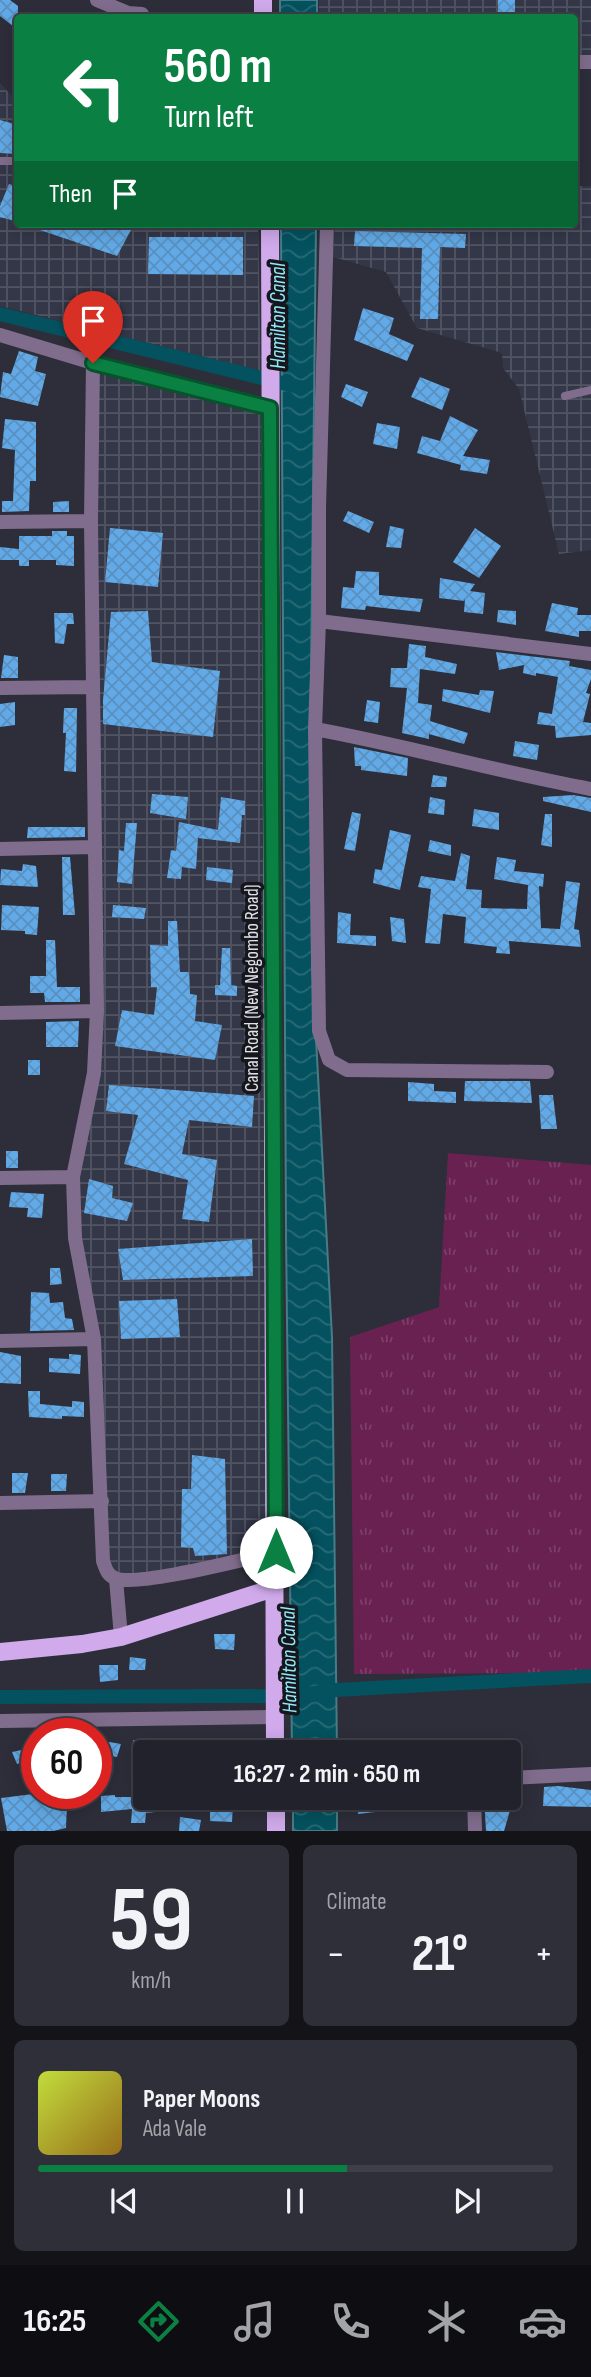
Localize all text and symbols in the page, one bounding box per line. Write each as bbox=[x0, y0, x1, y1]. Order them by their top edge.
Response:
text: 560 m bbox=[164, 38, 272, 97]
icon: left bbox=[49, 42, 140, 133]
text: Turn left bbox=[164, 98, 254, 137]
icon: arrive bbox=[106, 175, 144, 213]
text: Then bbox=[49, 179, 92, 210]
water label: Hamilton Canal bbox=[266, 262, 291, 369]
pin bbox=[63, 291, 123, 363]
icon: arrive bbox=[74, 302, 112, 340]
street label: Canal Road (New Negombo Road) bbox=[241, 884, 264, 1092]
position arrow bbox=[239, 1515, 313, 1589]
water label: Hamilton Canal bbox=[276, 1606, 302, 1713]
speed limit sign: 60 bbox=[21, 1718, 112, 1809]
text: 16:27 · 2 min · 650 m bbox=[234, 1759, 420, 1790]
text: 59 bbox=[110, 1867, 193, 1976]
text: Climate bbox=[327, 1888, 386, 1916]
text: 21° bbox=[412, 1923, 468, 1986]
text: − bbox=[327, 1932, 345, 1977]
text: + bbox=[534, 1932, 553, 1977]
text: km/h bbox=[131, 1967, 171, 1995]
text: Paper Moons bbox=[143, 2084, 260, 2115]
text: Ada Vale bbox=[143, 2115, 207, 2143]
icon: previous bbox=[105, 2182, 143, 2220]
icon: pause bbox=[276, 2182, 314, 2220]
icon: next bbox=[448, 2182, 486, 2220]
icon: directions bbox=[134, 2297, 183, 2346]
icon: music bbox=[230, 2297, 279, 2346]
icon: phone bbox=[326, 2297, 375, 2346]
icon: climate bbox=[422, 2297, 471, 2346]
icon: car bbox=[518, 2297, 567, 2346]
text: 16:25 bbox=[24, 2302, 86, 2341]

